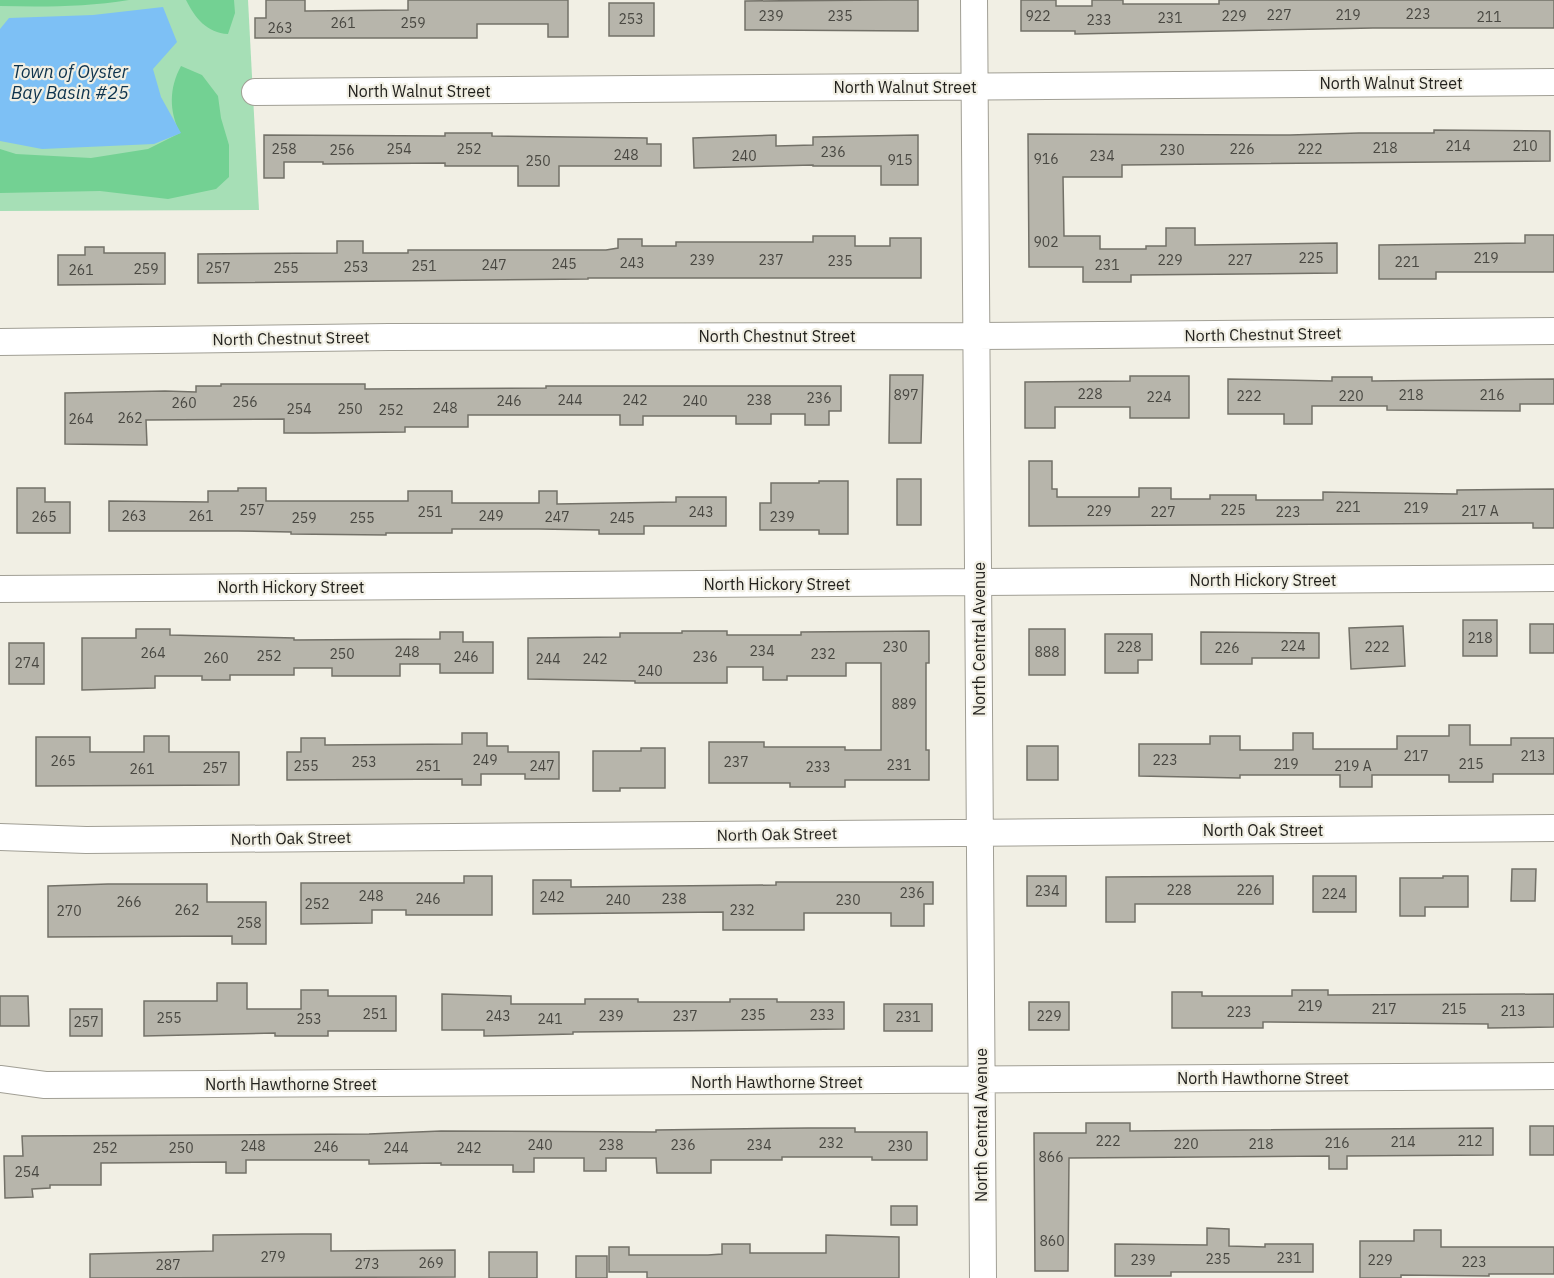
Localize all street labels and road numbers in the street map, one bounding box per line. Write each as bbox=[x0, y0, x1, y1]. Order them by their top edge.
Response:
street label: North Walnut Street bbox=[1319, 73, 1463, 93]
street label: North Walnut Street bbox=[833, 77, 977, 97]
street label: North Walnut Street bbox=[347, 81, 491, 101]
street label: North Chestnut Street bbox=[1184, 323, 1342, 345]
street label: North Chestnut Street bbox=[698, 326, 856, 346]
street label: North Chestnut Street bbox=[212, 327, 370, 349]
street label: North Central Avenue bbox=[969, 562, 989, 716]
street label: North Hickory Street bbox=[1190, 570, 1336, 590]
street label: North Hickory Street bbox=[704, 574, 850, 594]
street label: North Hickory Street bbox=[218, 577, 364, 597]
street label: North Oak Street bbox=[1203, 820, 1323, 840]
street label: North Oak Street bbox=[717, 823, 837, 845]
street label: North Oak Street bbox=[231, 827, 351, 849]
street label: North Central Avenue bbox=[971, 1048, 991, 1202]
street label: North Hawthorne Street bbox=[1177, 1068, 1349, 1088]
street label: North Hawthorne Street bbox=[691, 1072, 863, 1092]
street label: North Hawthorne Street bbox=[205, 1074, 377, 1094]

